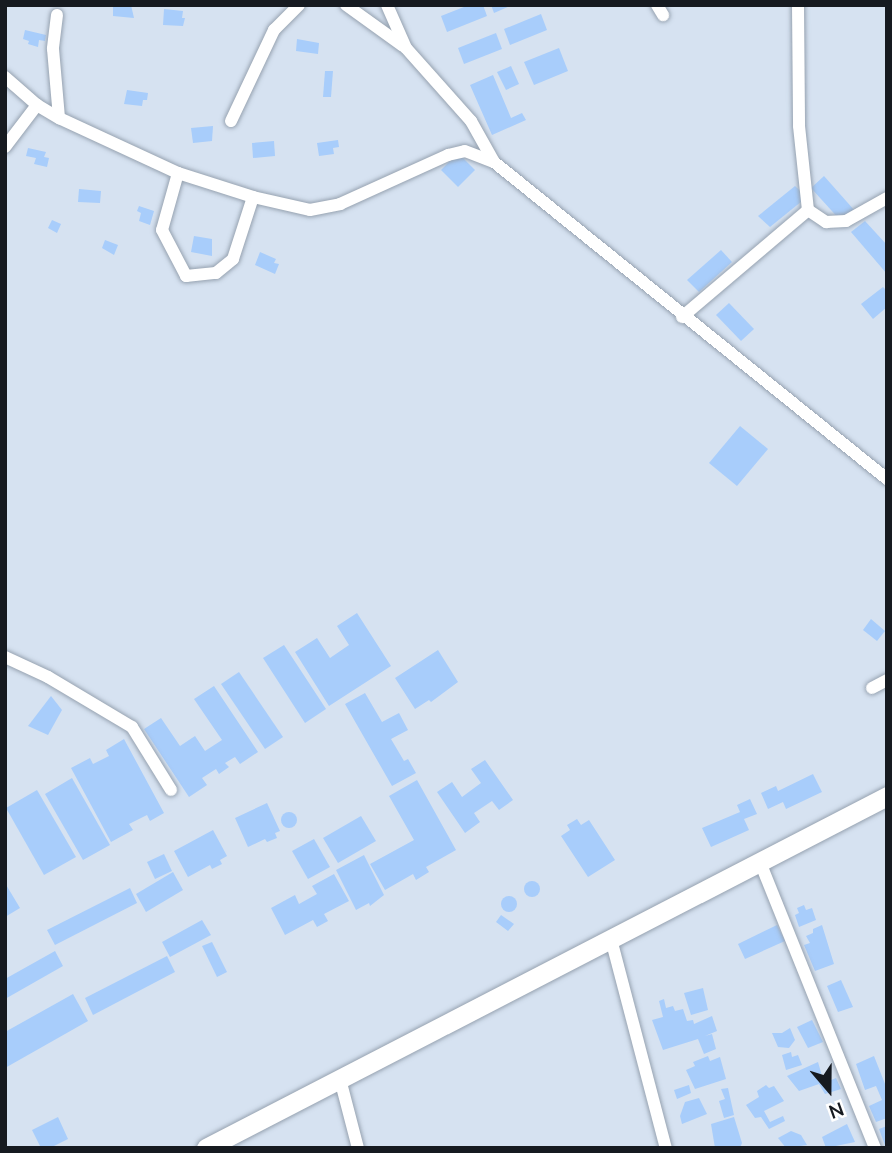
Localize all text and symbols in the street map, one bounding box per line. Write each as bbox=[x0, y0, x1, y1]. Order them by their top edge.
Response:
north arrow bbox=[794, 1055, 864, 1125]
text: N bbox=[825, 1095, 847, 1124]

